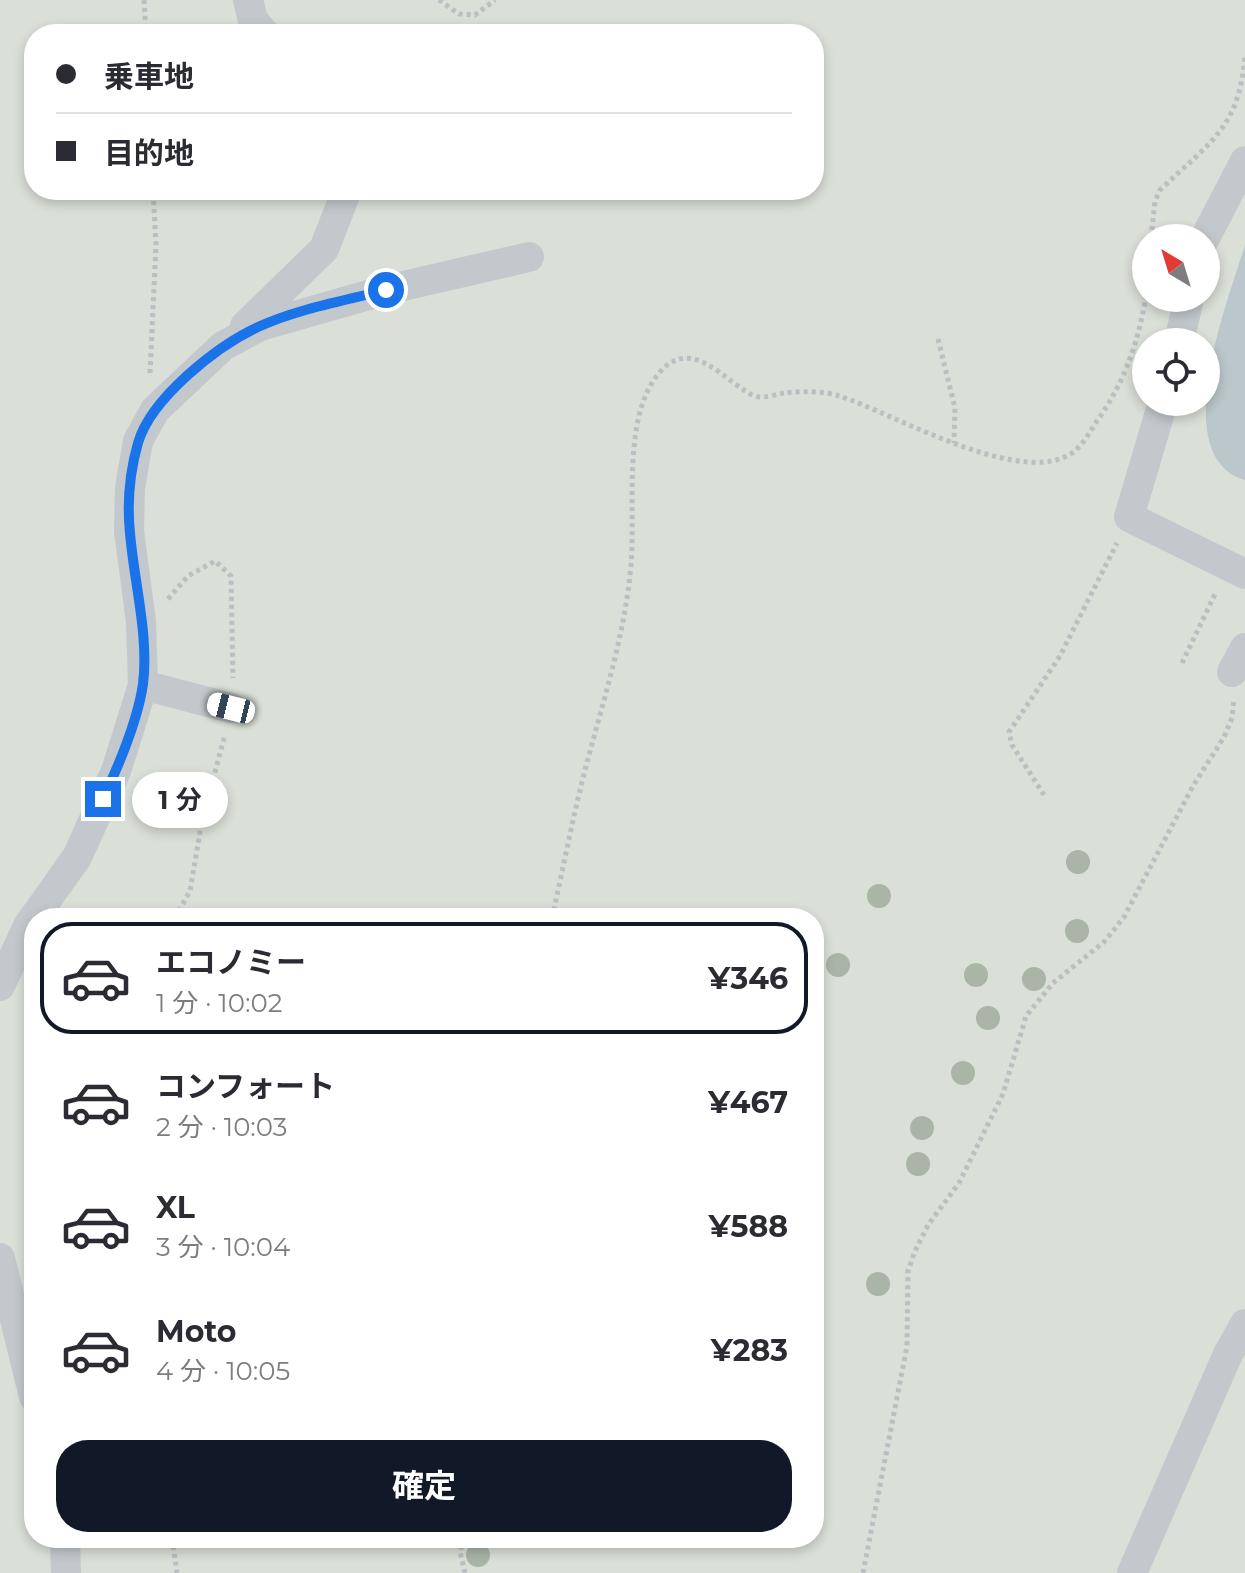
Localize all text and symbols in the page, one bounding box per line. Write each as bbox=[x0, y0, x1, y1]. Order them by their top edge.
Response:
text: 乗車地 bbox=[104, 58, 194, 95]
text: 目的地 bbox=[104, 135, 194, 172]
north arrow bbox=[1132, 224, 1220, 312]
map controls bbox=[1132, 224, 1220, 416]
route start bbox=[368, 272, 404, 308]
button: locate bbox=[1132, 328, 1220, 416]
car bbox=[205, 691, 257, 725]
callout: 1 分 bbox=[131, 771, 227, 827]
route end bbox=[85, 781, 121, 817]
text: 1 分 bbox=[158, 784, 202, 816]
icon: car bbox=[60, 942, 132, 1014]
text: エコノミー bbox=[156, 944, 306, 981]
text: ¥346 bbox=[708, 960, 788, 997]
text: 1 分 · 10:02 bbox=[156, 987, 282, 1019]
icon: car bbox=[60, 1066, 132, 1138]
text: コンフォート bbox=[156, 1068, 335, 1105]
text: ¥467 bbox=[708, 1084, 788, 1121]
text: 2 分 · 10:03 bbox=[156, 1111, 287, 1143]
text: XL bbox=[156, 1189, 195, 1226]
icon: car bbox=[60, 1190, 132, 1262]
text: ¥588 bbox=[708, 1208, 788, 1245]
text: 3 分 · 10:04 bbox=[156, 1231, 290, 1263]
text: Moto bbox=[156, 1313, 237, 1350]
icon: car bbox=[60, 1314, 132, 1386]
text: ¥283 bbox=[711, 1332, 788, 1369]
text: 4 分 · 10:05 bbox=[156, 1355, 290, 1387]
button: 確定 bbox=[56, 1440, 792, 1532]

